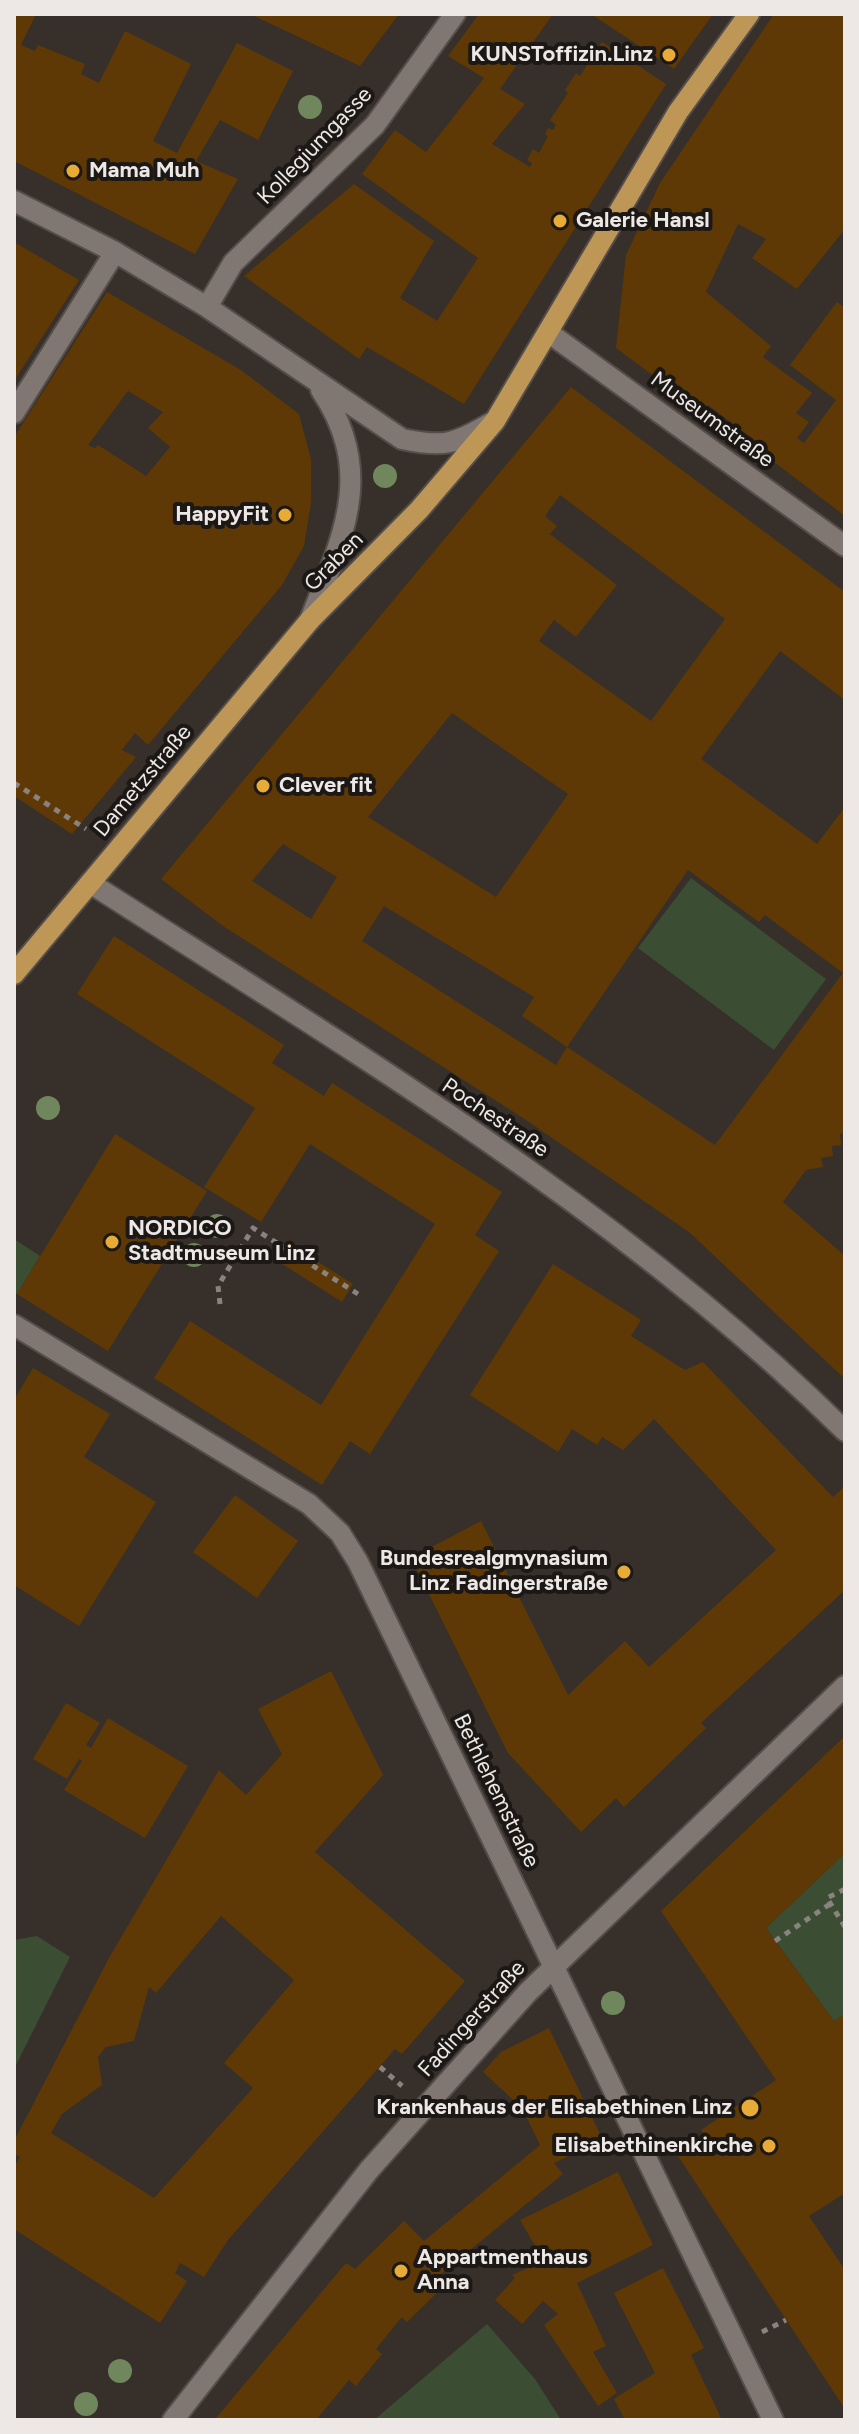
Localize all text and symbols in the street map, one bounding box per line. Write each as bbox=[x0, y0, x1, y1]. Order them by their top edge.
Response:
place label: KUNSToffizin.Linz bbox=[470, 42, 653, 68]
marker: KUNSToffizin.Linz bbox=[660, 46, 678, 64]
street label: Kollegiumgasse bbox=[252, 82, 378, 210]
place label: Mama Muh bbox=[89, 158, 200, 184]
marker: Mama Muh bbox=[64, 162, 82, 180]
place label: Galerie Hansl bbox=[576, 208, 710, 234]
marker: Galerie Hansl bbox=[551, 212, 569, 230]
street label: Museumstraße bbox=[645, 366, 779, 474]
place label: HappyFit bbox=[175, 502, 269, 528]
marker: HappyFit bbox=[276, 506, 294, 524]
street label: Graben bbox=[299, 527, 369, 597]
street label: Dametzstraße bbox=[89, 720, 197, 842]
place label: Clever fit bbox=[279, 773, 373, 799]
marker: Clever fit bbox=[254, 777, 272, 795]
street label: Pochestraße bbox=[437, 1073, 553, 1163]
place label: NORDICO Stadtmuseum Linz bbox=[128, 1216, 315, 1268]
marker: NORDICO Stadtmuseum Linz bbox=[103, 1233, 121, 1251]
place label: Bundesrealgmynasium Linz Fadingerstraße bbox=[380, 1546, 608, 1598]
marker: Bundesrealgmynasium Linz Fadingerstraße bbox=[615, 1563, 633, 1581]
street label: Bethlehemstraße bbox=[447, 1710, 545, 1872]
street label: Fadingerstraße bbox=[413, 1955, 531, 2083]
place label: Krankenhaus der Elisabethinen Linz bbox=[376, 2095, 732, 2121]
marker: Krankenhaus der Elisabethinen Linz bbox=[739, 2097, 761, 2119]
place label: Elisabethinenkirche bbox=[555, 2133, 753, 2159]
marker: Elisabethinenkirche bbox=[760, 2137, 778, 2155]
place label: Appartmenthaus Anna bbox=[417, 2245, 588, 2296]
marker: Appartmenthaus Anna bbox=[392, 2262, 410, 2280]

